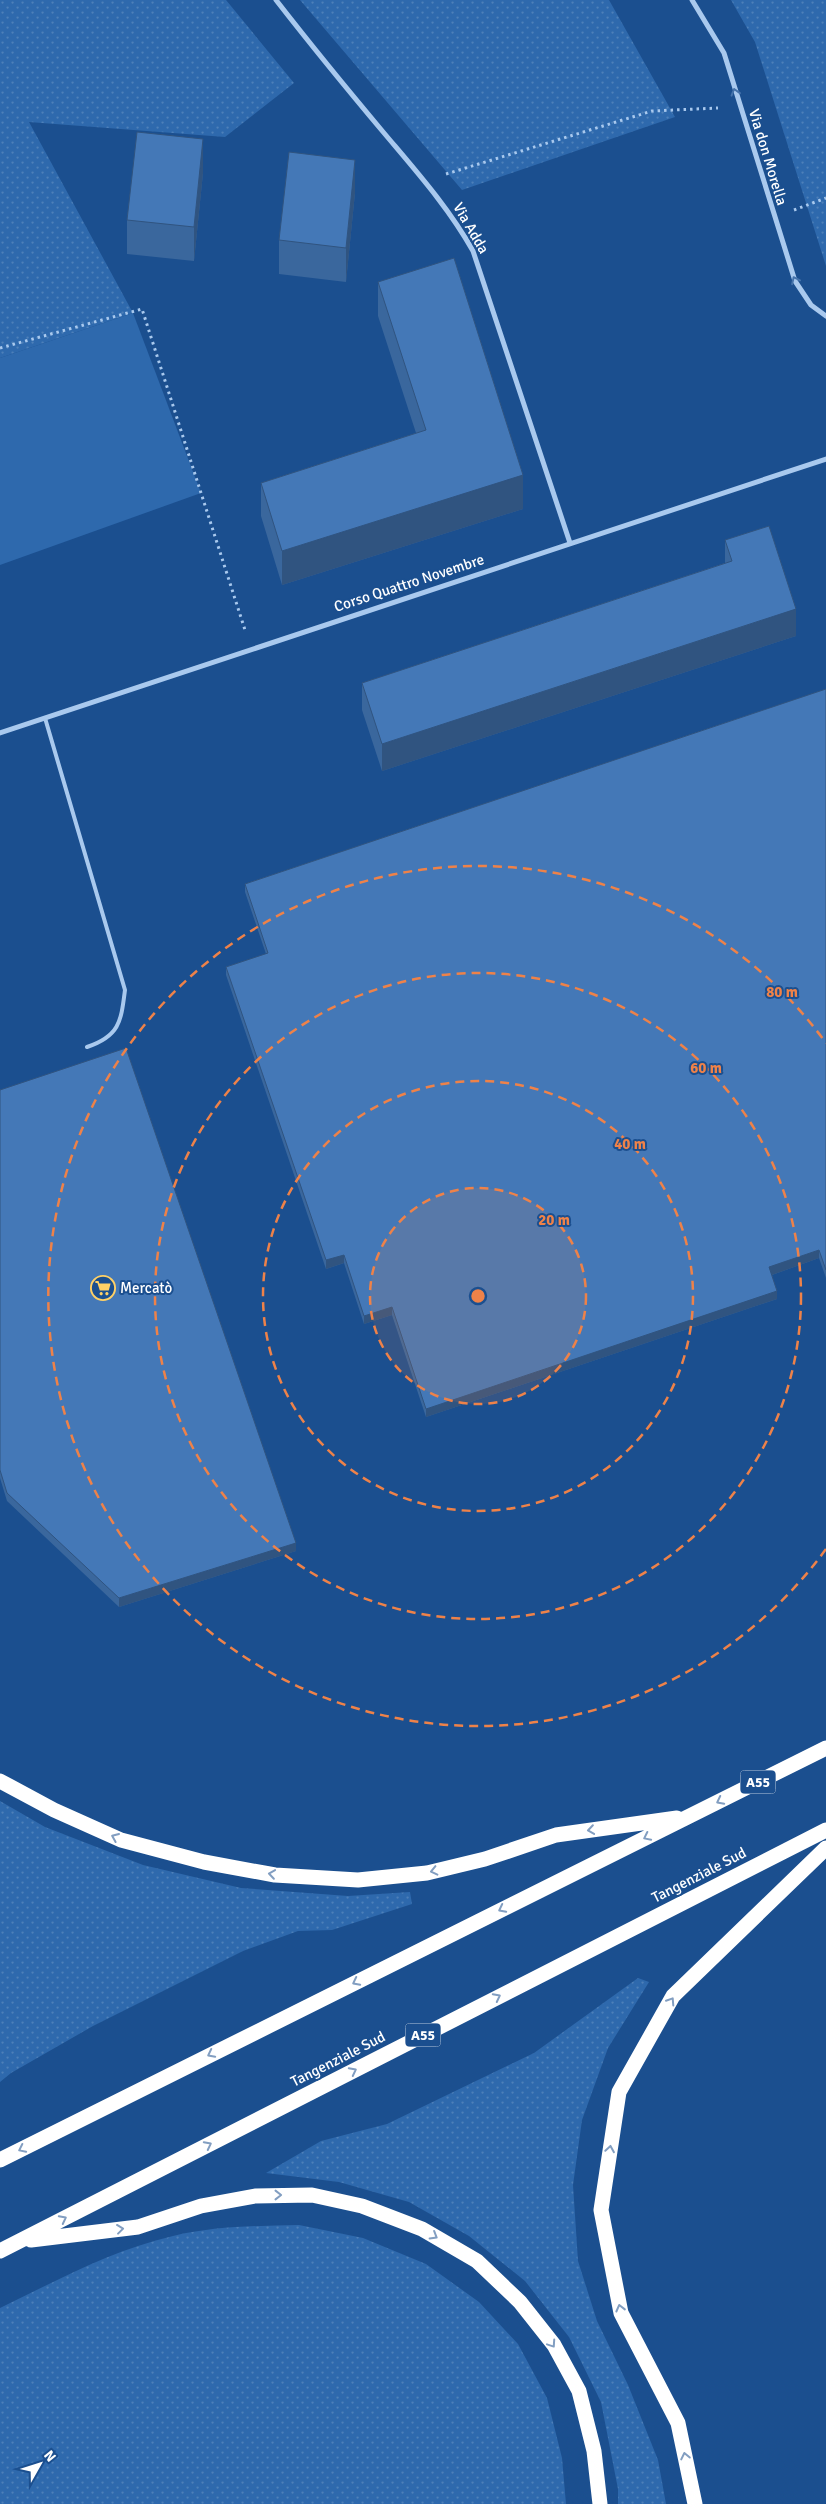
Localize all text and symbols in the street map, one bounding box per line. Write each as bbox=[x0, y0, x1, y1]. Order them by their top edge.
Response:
one-way arrow bbox=[731, 88, 741, 96]
street label: Via don Morella bbox=[745, 107, 791, 207]
street label: Via Adda bbox=[449, 199, 493, 257]
one-way arrow bbox=[792, 276, 802, 285]
street label: Corso Quattro Novembre bbox=[332, 550, 486, 616]
text: 80 m bbox=[766, 983, 798, 1001]
text: 60 m bbox=[690, 1059, 722, 1077]
text: 40 m bbox=[614, 1135, 646, 1153]
text: 20 m bbox=[538, 1211, 570, 1229]
supermarket icon: Mercatò bbox=[90, 1275, 116, 1301]
place label: Mercatò bbox=[120, 1279, 172, 1297]
centre of rings bbox=[469, 1287, 487, 1305]
road number: A55 bbox=[740, 1770, 776, 1794]
one-way arrow bbox=[716, 1795, 725, 1805]
one-way arrow bbox=[586, 1824, 595, 1834]
one-way arrow bbox=[643, 1831, 652, 1841]
one-way arrow bbox=[111, 1832, 120, 1843]
street label: Tangenziale Sud bbox=[649, 1843, 749, 1907]
one-way arrow bbox=[430, 1865, 439, 1876]
one-way arrow bbox=[268, 1870, 277, 1880]
one-way arrow bbox=[498, 1903, 507, 1913]
one-way arrow bbox=[352, 1976, 361, 1986]
one-way arrow bbox=[492, 1993, 501, 2003]
one-way arrow bbox=[665, 1997, 675, 2006]
road number: A55 bbox=[406, 2024, 440, 2046]
street label: Tangenziale Sud bbox=[288, 2027, 388, 2091]
one-way arrow bbox=[207, 2048, 216, 2059]
one-way arrow bbox=[348, 2067, 357, 2077]
one-way arrow bbox=[203, 2141, 212, 2151]
one-way arrow bbox=[18, 2143, 27, 2153]
one-way arrow bbox=[605, 2144, 615, 2153]
one-way arrow bbox=[275, 2190, 283, 2201]
one-way arrow bbox=[58, 2215, 67, 2225]
one-way arrow bbox=[117, 2224, 125, 2235]
one-way arrow bbox=[428, 2229, 437, 2239]
one-way arrow bbox=[616, 2305, 626, 2313]
one-way arrow bbox=[546, 2338, 555, 2348]
north arrow bbox=[15, 2439, 65, 2489]
text: N bbox=[40, 2447, 59, 2465]
one-way arrow bbox=[680, 2452, 690, 2461]

